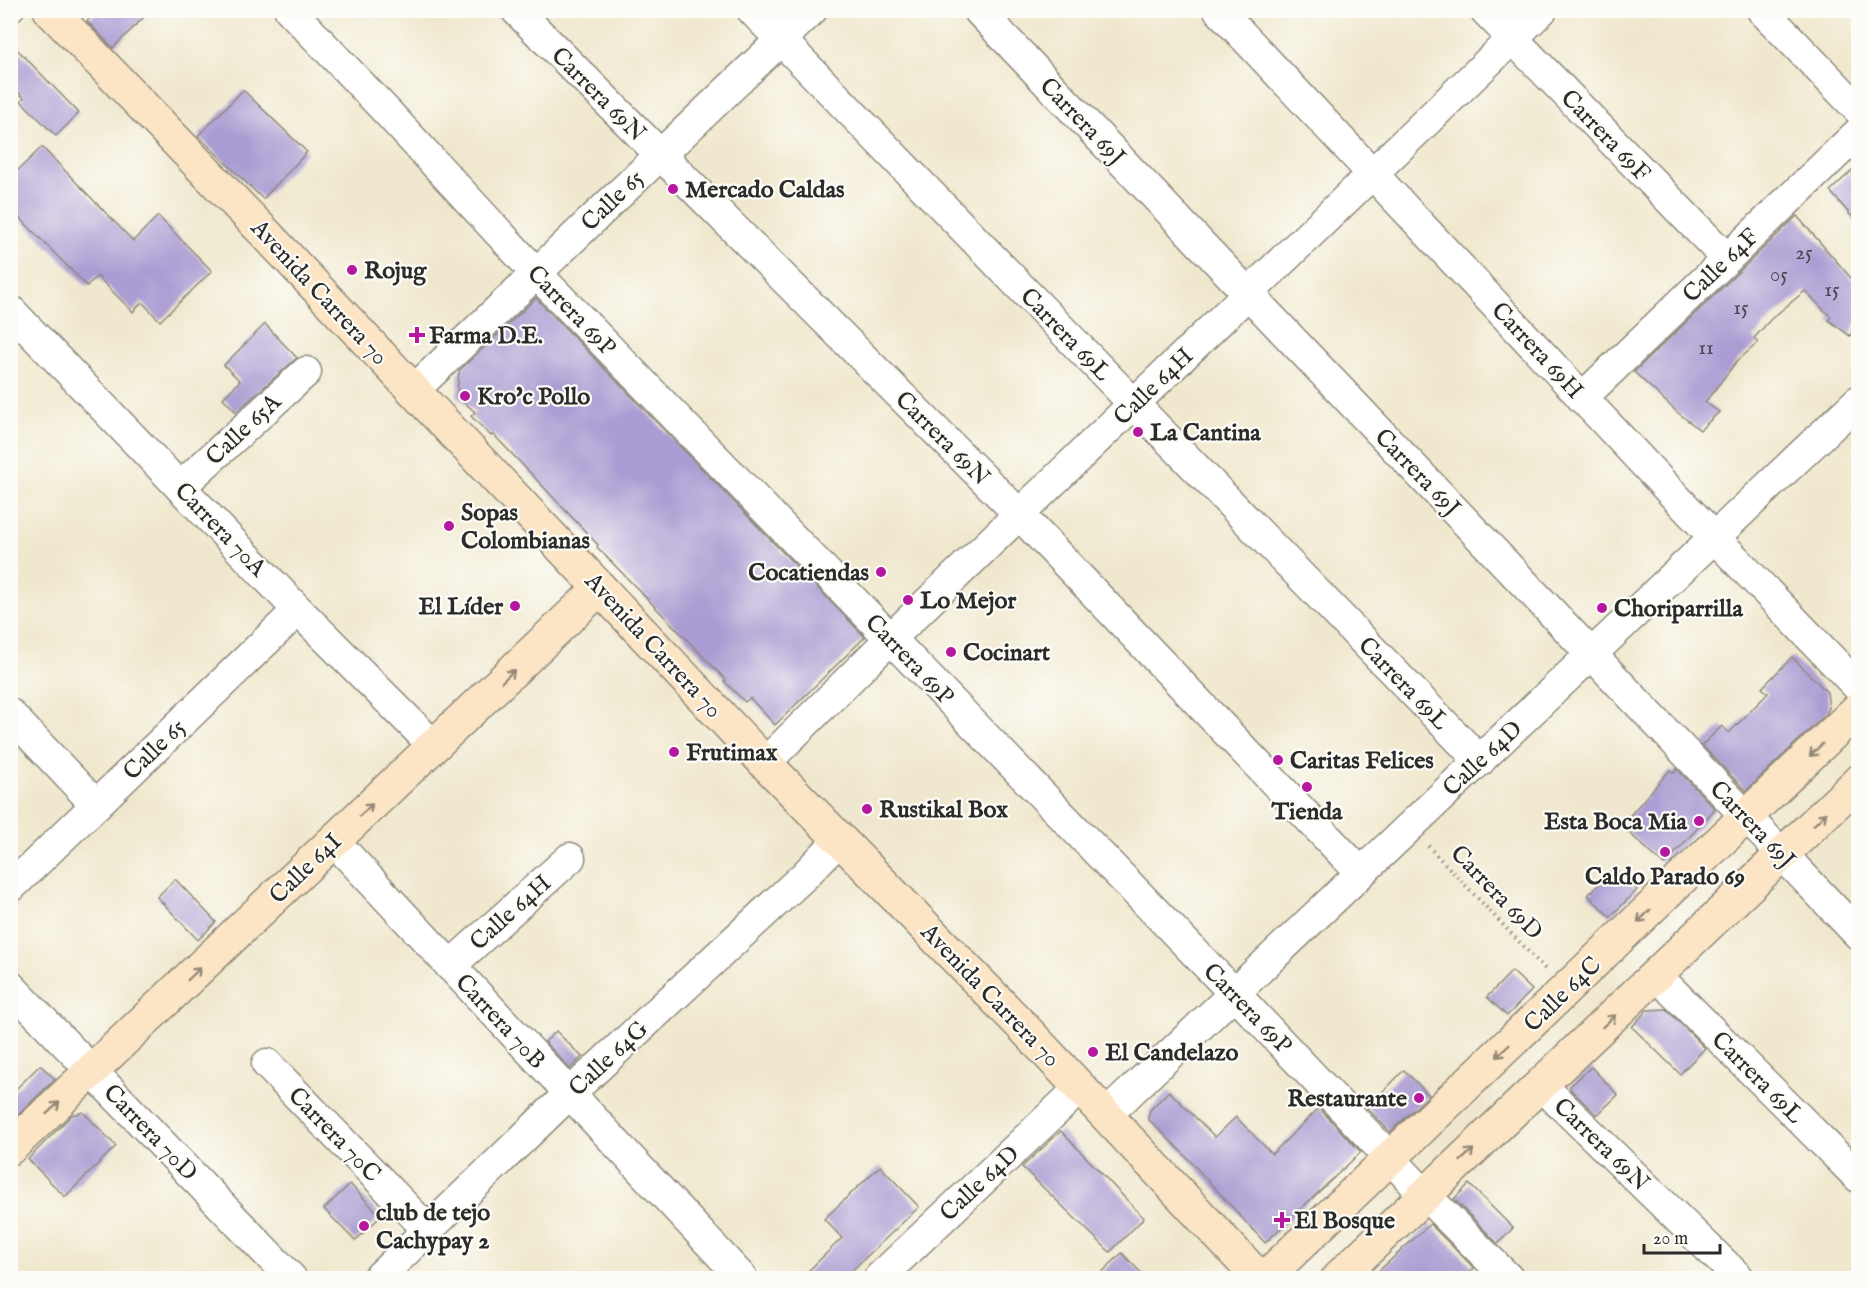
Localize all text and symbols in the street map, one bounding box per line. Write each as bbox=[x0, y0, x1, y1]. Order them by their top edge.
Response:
street label: Carrera 69N bbox=[544, 41, 652, 149]
street label: Carrera 69J bbox=[1032, 71, 1132, 173]
street label: Carrera 69F bbox=[1553, 83, 1657, 189]
street label: Calle 65 bbox=[575, 163, 651, 239]
place label: Mercado Caldas bbox=[685, 175, 845, 206]
marker: Mercado Caldas bbox=[666, 182, 680, 196]
street label: Avenida Carrera 70 bbox=[243, 213, 394, 372]
street label: Calle 64F bbox=[1676, 222, 1766, 310]
house number: 25 bbox=[1795, 240, 1813, 267]
place label: Rojug bbox=[364, 256, 427, 287]
street label: Carrera 69P bbox=[520, 259, 622, 363]
house number: 05 bbox=[1770, 262, 1788, 289]
marker: Rojug bbox=[345, 263, 359, 277]
house number: 15 bbox=[1824, 277, 1840, 304]
street label: Carrera 69L bbox=[1013, 282, 1118, 389]
house number: 15 bbox=[1733, 295, 1749, 322]
street label: Carrera 69H bbox=[1484, 296, 1590, 406]
place label: Farma D.E. bbox=[429, 321, 543, 352]
marker: Farma D.E. bbox=[410, 328, 424, 342]
house number: 11 bbox=[1698, 335, 1714, 362]
street label: Calle 64H bbox=[1108, 341, 1201, 433]
place label: Kro'c Pollo bbox=[477, 382, 590, 413]
street label: Carrera 69N bbox=[888, 385, 996, 493]
street label: Calle 65A bbox=[200, 387, 289, 473]
marker: Kro'c Pollo bbox=[458, 389, 472, 403]
place label: La Cantina bbox=[1150, 418, 1261, 449]
street label: Carrera 69J bbox=[1367, 422, 1467, 524]
marker: La Cantina bbox=[1131, 425, 1145, 439]
street label: Carrera 70A bbox=[167, 476, 273, 584]
place label: Sopas Colombianas bbox=[461, 498, 591, 557]
marker: Sopas Colombianas bbox=[442, 519, 456, 533]
place label: Cocatiendas bbox=[748, 558, 870, 589]
marker: Cocatiendas bbox=[874, 565, 888, 579]
street label: Avenida Carrera 70 bbox=[577, 566, 728, 725]
place label: Lo Mejor bbox=[920, 586, 1016, 617]
place label: El Líder bbox=[419, 592, 503, 623]
marker: Lo Mejor bbox=[901, 593, 915, 607]
place label: Choriparrilla bbox=[1614, 594, 1743, 625]
marker: El Líder bbox=[508, 599, 522, 613]
marker: Choriparrilla bbox=[1595, 601, 1609, 615]
street label: Carrera 69P bbox=[858, 608, 960, 712]
street label: Carrera 69L bbox=[1351, 631, 1456, 738]
place label: Cocinart bbox=[963, 638, 1051, 669]
marker: Cocinart bbox=[944, 645, 958, 659]
one-way arrow bbox=[500, 669, 515, 683]
street label: Calle 65 bbox=[117, 712, 193, 788]
street label: Calle 64D bbox=[1437, 714, 1529, 804]
place label: Frutimax bbox=[686, 738, 778, 769]
one-way arrow bbox=[1809, 742, 1824, 757]
marker: Frutimax bbox=[667, 745, 681, 759]
place label: Caritas Felices bbox=[1290, 746, 1434, 777]
marker: Caritas Felices bbox=[1271, 753, 1285, 767]
street label: Carrera 69J bbox=[1702, 774, 1802, 876]
marker: Tienda bbox=[1300, 780, 1314, 794]
place label: Rustikal Box bbox=[879, 795, 1008, 826]
place label: Tienda bbox=[1271, 797, 1343, 828]
marker: Rustikal Box bbox=[860, 802, 874, 816]
one-way arrow bbox=[358, 803, 373, 817]
place label: Esta Boca Mia bbox=[1544, 807, 1688, 838]
one-way arrow bbox=[1813, 812, 1828, 826]
marker: Esta Boca Mia bbox=[1692, 814, 1706, 828]
street label: Calle 64I bbox=[263, 827, 349, 911]
street label: Carrera 69D bbox=[1443, 839, 1549, 947]
marker: Caldo Parado 69 bbox=[1658, 845, 1672, 859]
place label: Caldo Parado 69 bbox=[1585, 862, 1745, 893]
street label: Calle 64H bbox=[464, 868, 558, 958]
one-way arrow bbox=[1636, 909, 1651, 924]
street label: Avenida Carrera 70 bbox=[913, 917, 1066, 1075]
street label: Calle 64C bbox=[1518, 951, 1608, 1040]
street label: Carrera 69P bbox=[1196, 957, 1298, 1061]
one-way arrow bbox=[187, 966, 202, 981]
street label: Carrera 70B bbox=[448, 968, 552, 1076]
street label: Calle 64G bbox=[563, 1014, 655, 1104]
one-way arrow bbox=[1601, 1014, 1616, 1028]
street label: Carrera 69L bbox=[1704, 1025, 1810, 1131]
place label: El Candelazo bbox=[1105, 1038, 1239, 1069]
one-way arrow bbox=[1495, 1044, 1510, 1059]
marker: El Candelazo bbox=[1086, 1045, 1100, 1059]
street label: Carrera 70D bbox=[96, 1078, 204, 1188]
street label: Carrera 70C bbox=[281, 1081, 387, 1189]
place label: Restaurante bbox=[1287, 1084, 1407, 1115]
marker: Restaurante bbox=[1412, 1091, 1426, 1105]
street label: Carrera 69N bbox=[1546, 1092, 1656, 1199]
one-way arrow bbox=[45, 1101, 60, 1115]
street label: Calle 64D bbox=[934, 1139, 1026, 1229]
one-way arrow bbox=[1460, 1148, 1475, 1162]
place label: club de tejo Cachypay 2 bbox=[376, 1198, 490, 1257]
place label: El Bosque bbox=[1294, 1206, 1395, 1237]
marker: El Bosque bbox=[1275, 1213, 1289, 1227]
scale bar bbox=[1644, 1217, 1720, 1255]
marker: club de tejo Cachypay 2 bbox=[357, 1219, 371, 1233]
text: 20 m bbox=[1653, 1228, 1688, 1251]

